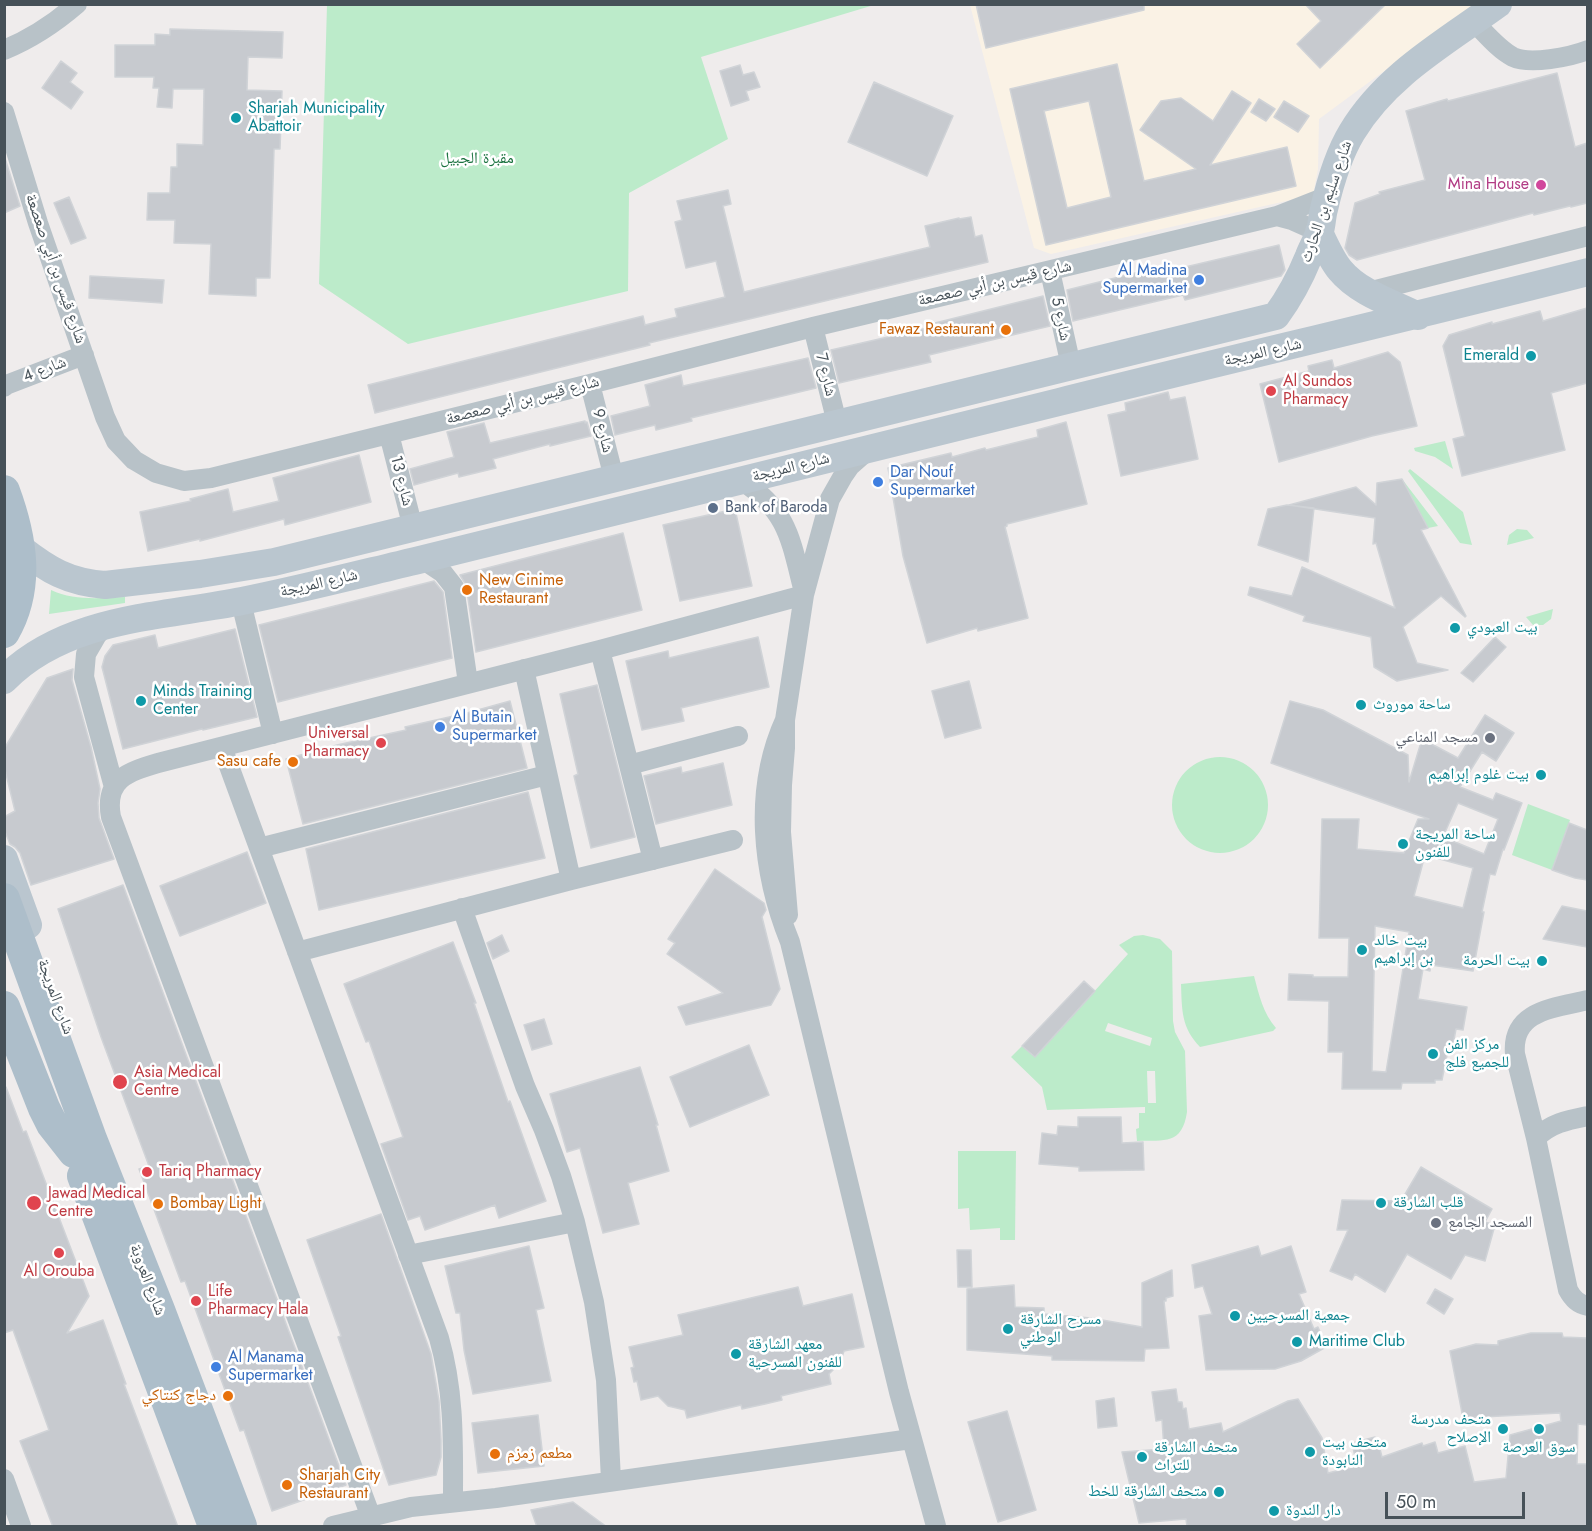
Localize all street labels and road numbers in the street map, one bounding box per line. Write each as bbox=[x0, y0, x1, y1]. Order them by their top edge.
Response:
street label: شارع سليم بن الحارث bbox=[1297, 139, 1357, 265]
street label: شارع قيس بن أبي صعصعة bbox=[20, 192, 90, 346]
street label: شارع قيس بن أبي صعصعة bbox=[916, 257, 1074, 311]
street label: شارع 5 bbox=[1046, 295, 1074, 343]
street label: شارع المريجة bbox=[1222, 335, 1304, 371]
street label: شارع 7 bbox=[810, 352, 840, 398]
street label: شارع 4 bbox=[21, 353, 69, 387]
street label: شارع قيس بن أبي صعصعة bbox=[445, 373, 601, 429]
street label: شارع 9 bbox=[587, 407, 617, 455]
street label: شارع المريجة bbox=[750, 449, 832, 487]
street label: شارع 13 bbox=[385, 454, 417, 508]
street label: شارع المريجة bbox=[278, 566, 360, 602]
street label: شارع المريجة bbox=[32, 957, 78, 1037]
street label: شارع العروبة bbox=[125, 1242, 169, 1318]

